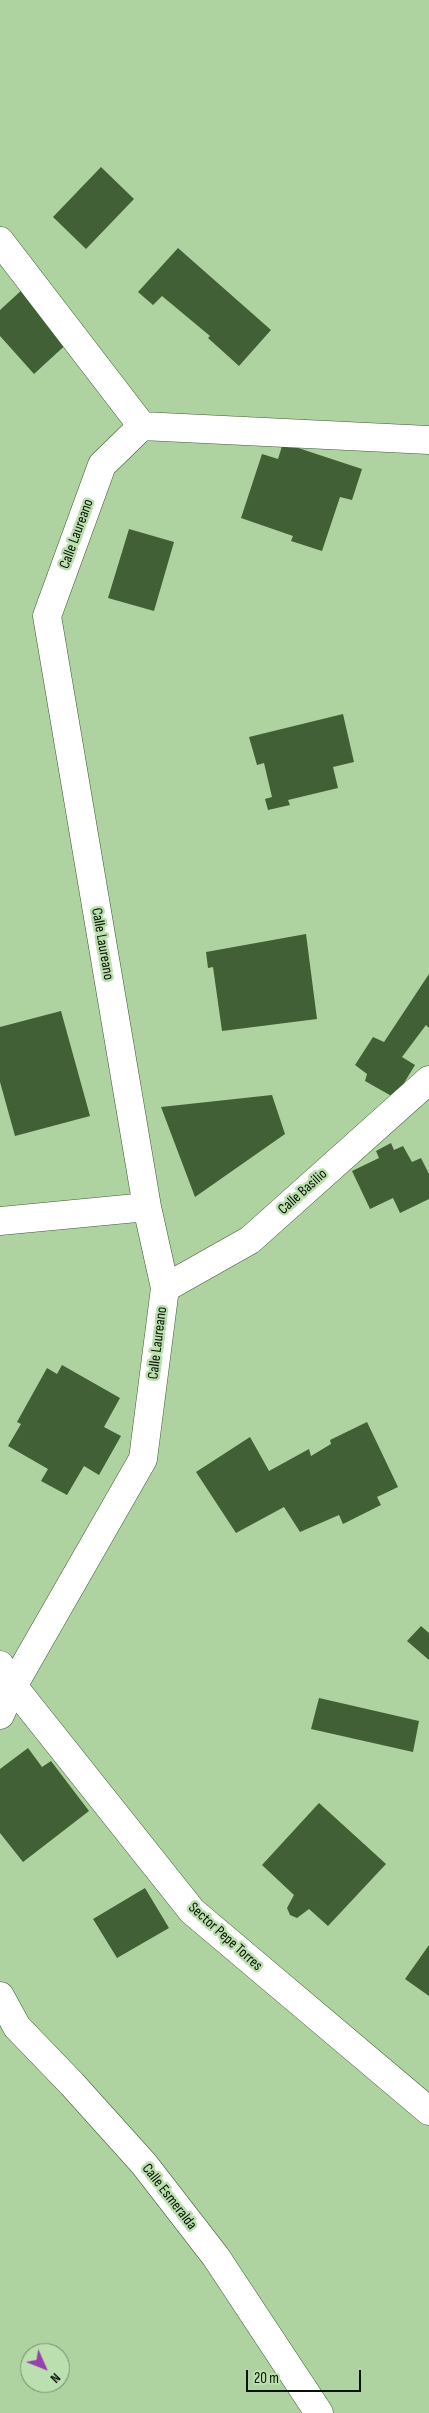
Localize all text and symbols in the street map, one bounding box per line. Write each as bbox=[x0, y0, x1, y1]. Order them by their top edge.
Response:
street label: Calle Laureano bbox=[56, 497, 98, 571]
street label: Calle Laureano bbox=[87, 907, 117, 981]
street label: Calle Basilio bbox=[275, 1165, 331, 1219]
street label: Calle Laureano bbox=[145, 1306, 171, 1380]
street label: Sector Pepe Torres bbox=[184, 1899, 266, 1975]
street label: Calle Esmeralda bbox=[138, 2160, 200, 2234]
north arrow bbox=[20, 2343, 70, 2393]
scale bar bbox=[249, 2360, 364, 2392]
text: N bbox=[47, 2369, 64, 2387]
text: 20 m bbox=[254, 2369, 279, 2388]

